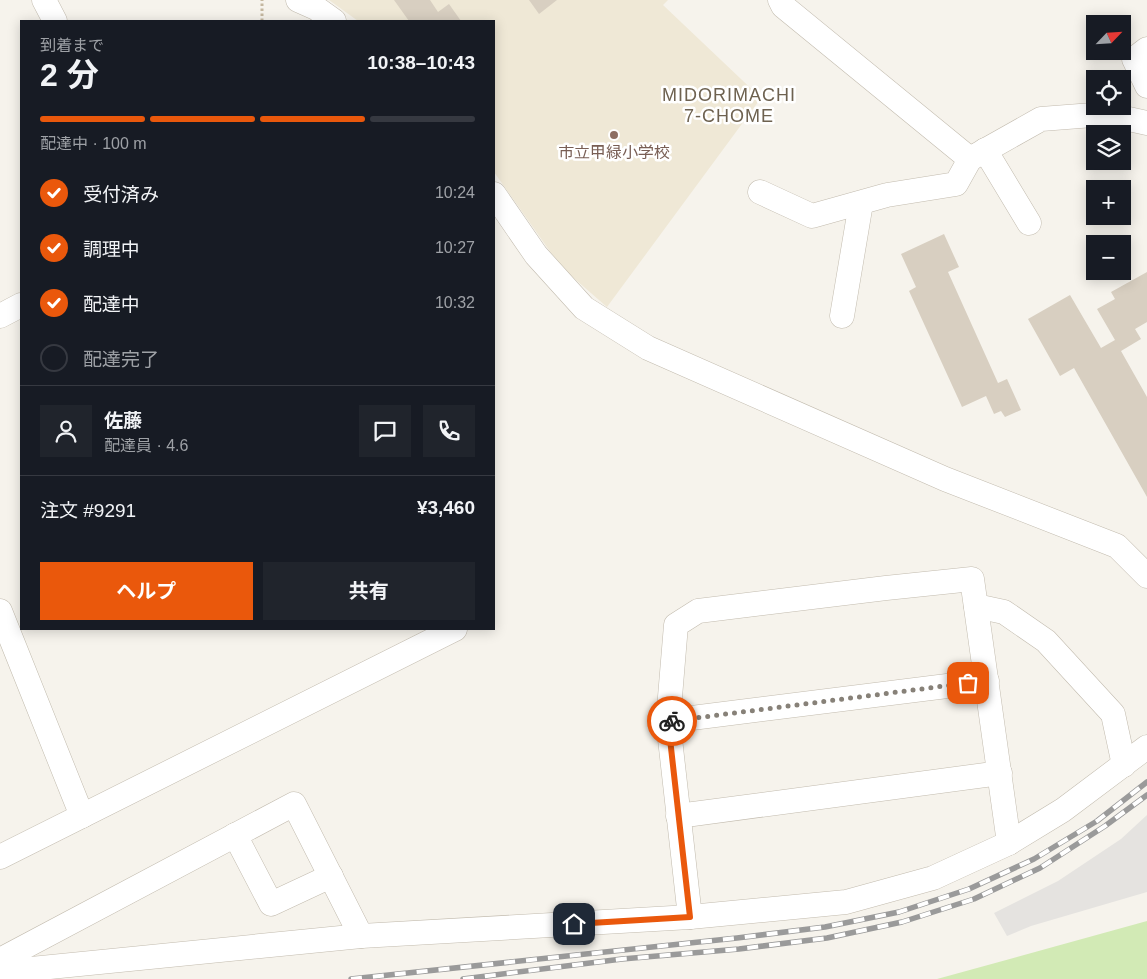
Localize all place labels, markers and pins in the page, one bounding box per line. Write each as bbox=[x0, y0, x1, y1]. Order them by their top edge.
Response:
marker: 市立甲緑小学校 bbox=[608, 129, 620, 141]
place label: 市立甲緑小学校 bbox=[558, 144, 670, 161]
pin bbox=[947, 662, 989, 704]
pin bbox=[553, 903, 595, 945]

